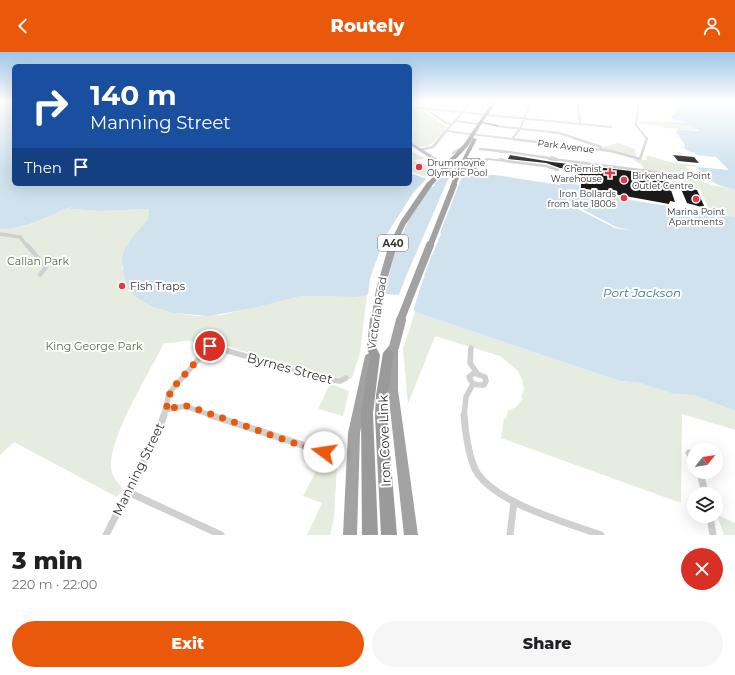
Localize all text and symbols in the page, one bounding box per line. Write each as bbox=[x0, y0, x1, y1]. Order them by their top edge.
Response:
icon: back bbox=[12, 15, 34, 37]
text: Routely bbox=[331, 15, 404, 37]
icon: person bbox=[701, 15, 723, 37]
text: 140 m bbox=[90, 78, 177, 112]
icon: right bbox=[24, 80, 76, 132]
text: Manning Street bbox=[90, 112, 231, 134]
street label: Park Avenue bbox=[537, 137, 595, 155]
icon: arrive bbox=[70, 156, 92, 178]
place label: Drummoyne Olympic Pool bbox=[427, 157, 487, 178]
text: Then bbox=[24, 158, 62, 177]
marker: Drummoyne Olympic Pool bbox=[414, 162, 424, 172]
place label: Chemist Warehouse bbox=[551, 163, 603, 184]
marker: Chemist Warehouse bbox=[605, 168, 615, 178]
place label: Birkenhead Point Outlet Centre bbox=[632, 170, 711, 191]
marker: Birkenhead Point Outlet Centre bbox=[619, 175, 629, 185]
place label: Iron Bollards from late 1800s bbox=[548, 188, 617, 209]
marker: Iron Bollards from late 1800s bbox=[619, 193, 629, 203]
marker: Marina Point Apartments bbox=[691, 194, 701, 204]
place label: Marina Point Apartments bbox=[667, 206, 725, 227]
road number: A40 bbox=[378, 235, 408, 251]
park label: Callan Park bbox=[7, 254, 69, 268]
street label: Victoria Road bbox=[364, 276, 390, 350]
place label: Fish Traps bbox=[130, 279, 186, 293]
marker: Fish Traps bbox=[117, 281, 127, 291]
water label: Port Jackson bbox=[603, 285, 681, 300]
pin bbox=[193, 329, 227, 363]
icon: arrive bbox=[199, 335, 221, 357]
park label: King George Park bbox=[45, 339, 143, 353]
street label: Byrnes Street bbox=[246, 349, 334, 387]
street label: Iron Cove Link bbox=[374, 395, 394, 487]
street label: Manning Street bbox=[109, 420, 167, 518]
position arrow bbox=[303, 431, 345, 473]
north arrow bbox=[687, 443, 723, 479]
map controls bbox=[687, 443, 723, 523]
button: layers bbox=[687, 487, 723, 523]
text: 3 min bbox=[12, 546, 83, 575]
button: close bbox=[681, 548, 723, 590]
text: 220 m · 22:00 bbox=[12, 576, 97, 592]
button: Exit bbox=[12, 621, 364, 667]
button: Share bbox=[372, 621, 723, 667]

